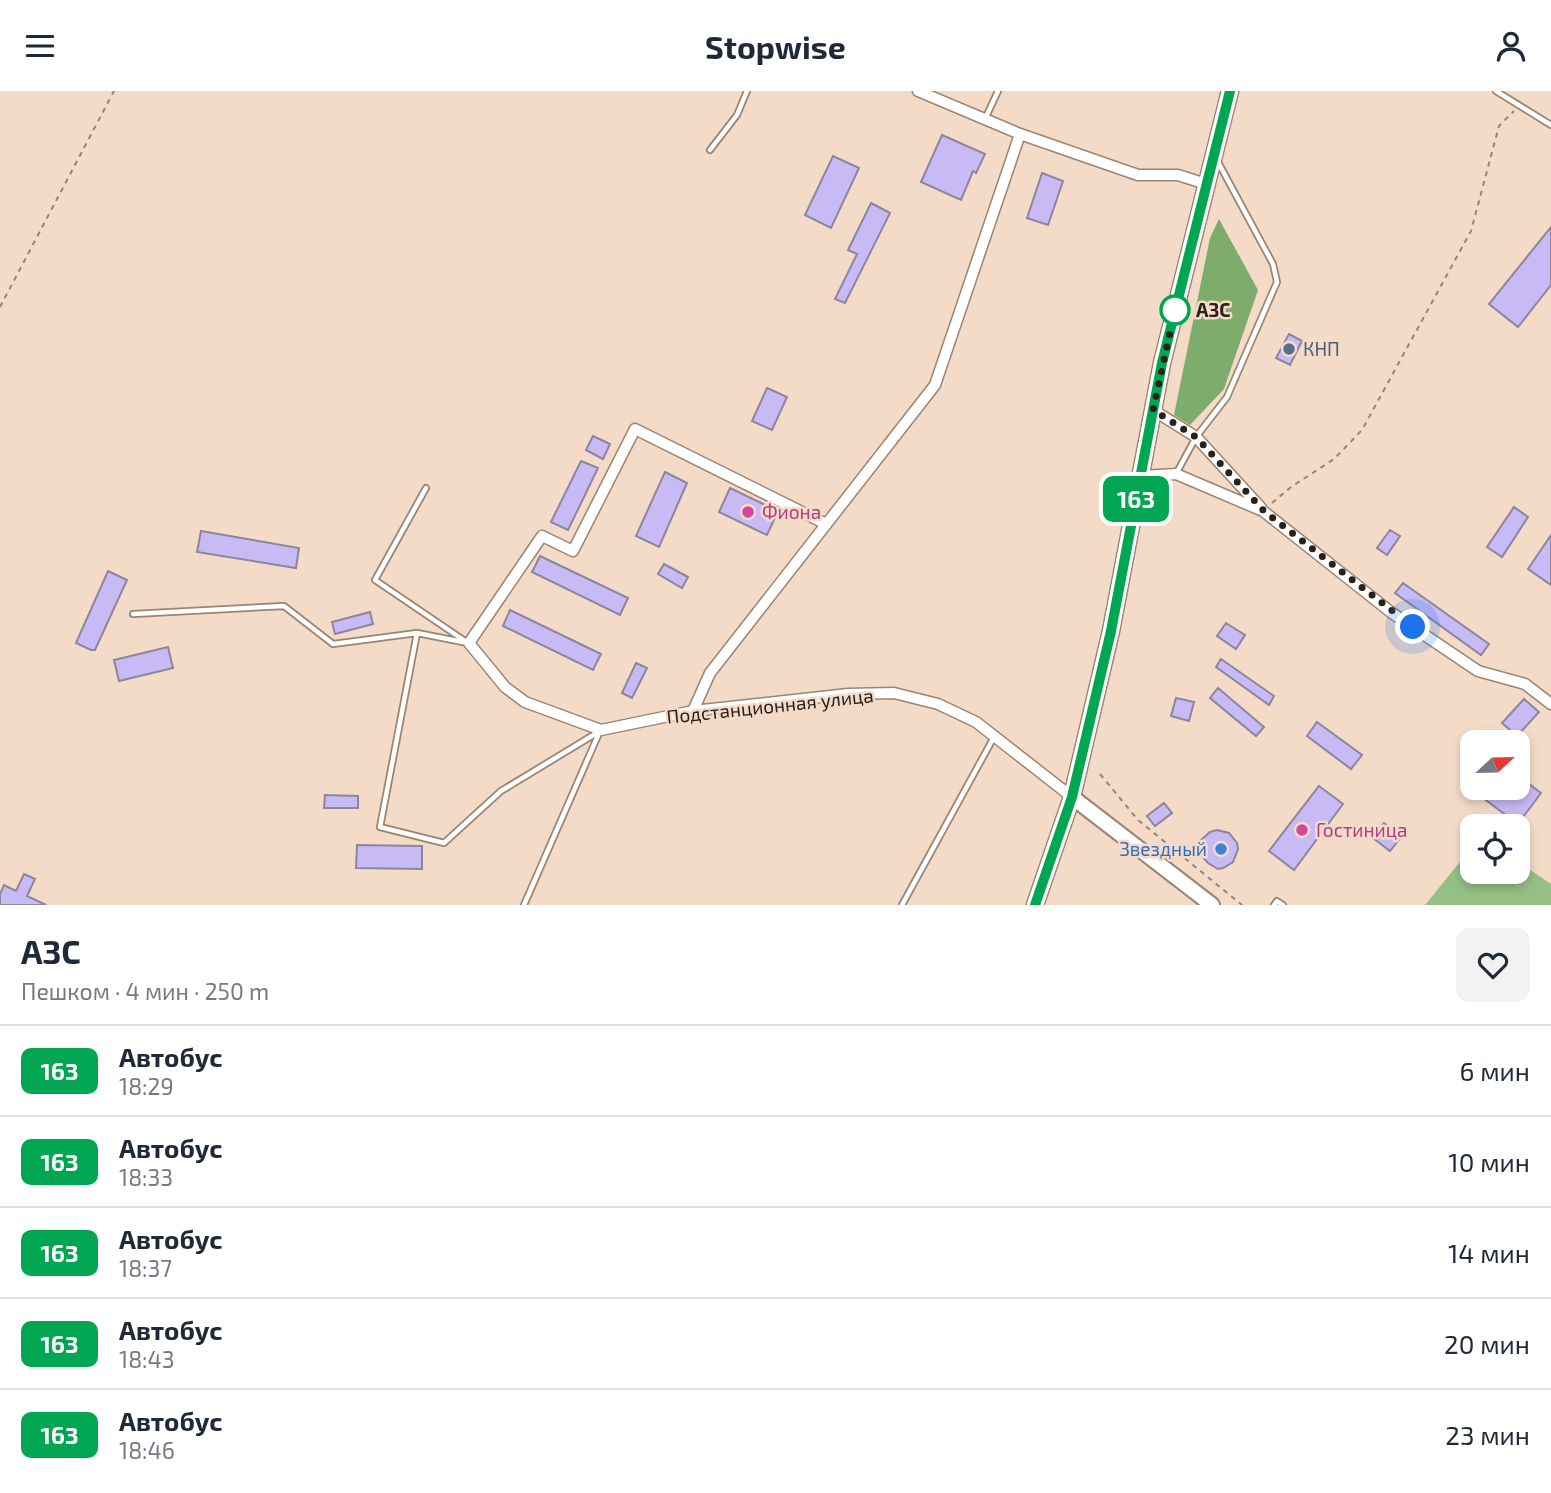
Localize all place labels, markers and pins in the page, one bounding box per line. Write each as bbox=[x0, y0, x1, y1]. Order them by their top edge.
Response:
marker: АЗС bbox=[1160, 295, 1190, 325]
place label: АЗС bbox=[1196, 298, 1230, 321]
place label: КНП bbox=[1303, 337, 1340, 360]
marker: КНП bbox=[1281, 341, 1297, 357]
place label: Фиона bbox=[762, 500, 821, 523]
marker: Фиона bbox=[740, 504, 756, 520]
place label: Гостиница bbox=[1316, 818, 1408, 841]
marker: Гостиница bbox=[1294, 822, 1310, 838]
place label: Звездный bbox=[1119, 837, 1207, 860]
marker: Звездный bbox=[1213, 841, 1229, 857]

